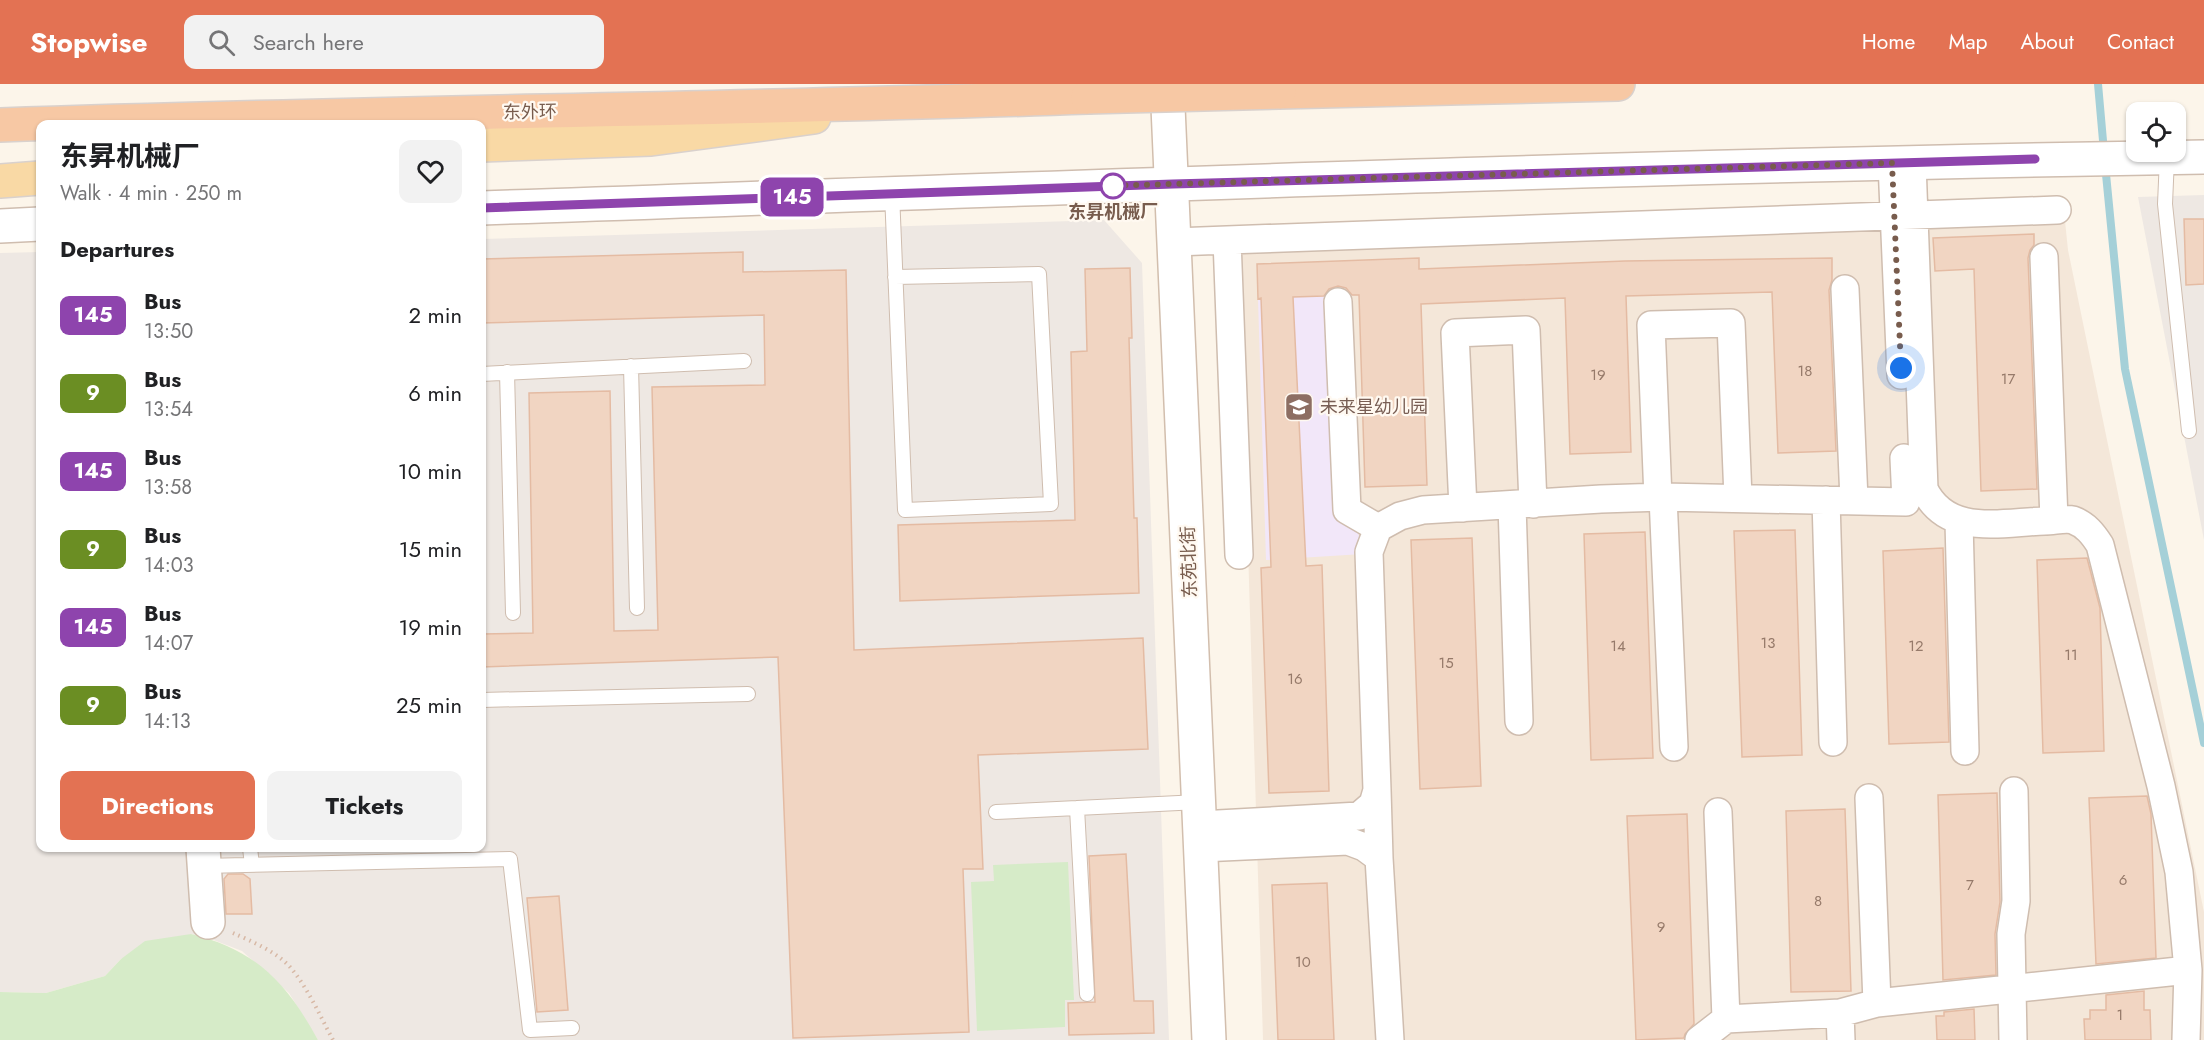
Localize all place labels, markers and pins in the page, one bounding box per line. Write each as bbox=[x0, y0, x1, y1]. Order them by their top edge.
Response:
marker: 东昇机械厂 bbox=[1100, 173, 1126, 199]
place label: 东昇机械厂 bbox=[1068, 199, 1158, 225]
school or university icon: 未来星幼儿园 bbox=[1283, 391, 1315, 423]
place label: 未来星幼儿园 bbox=[1320, 394, 1428, 420]

